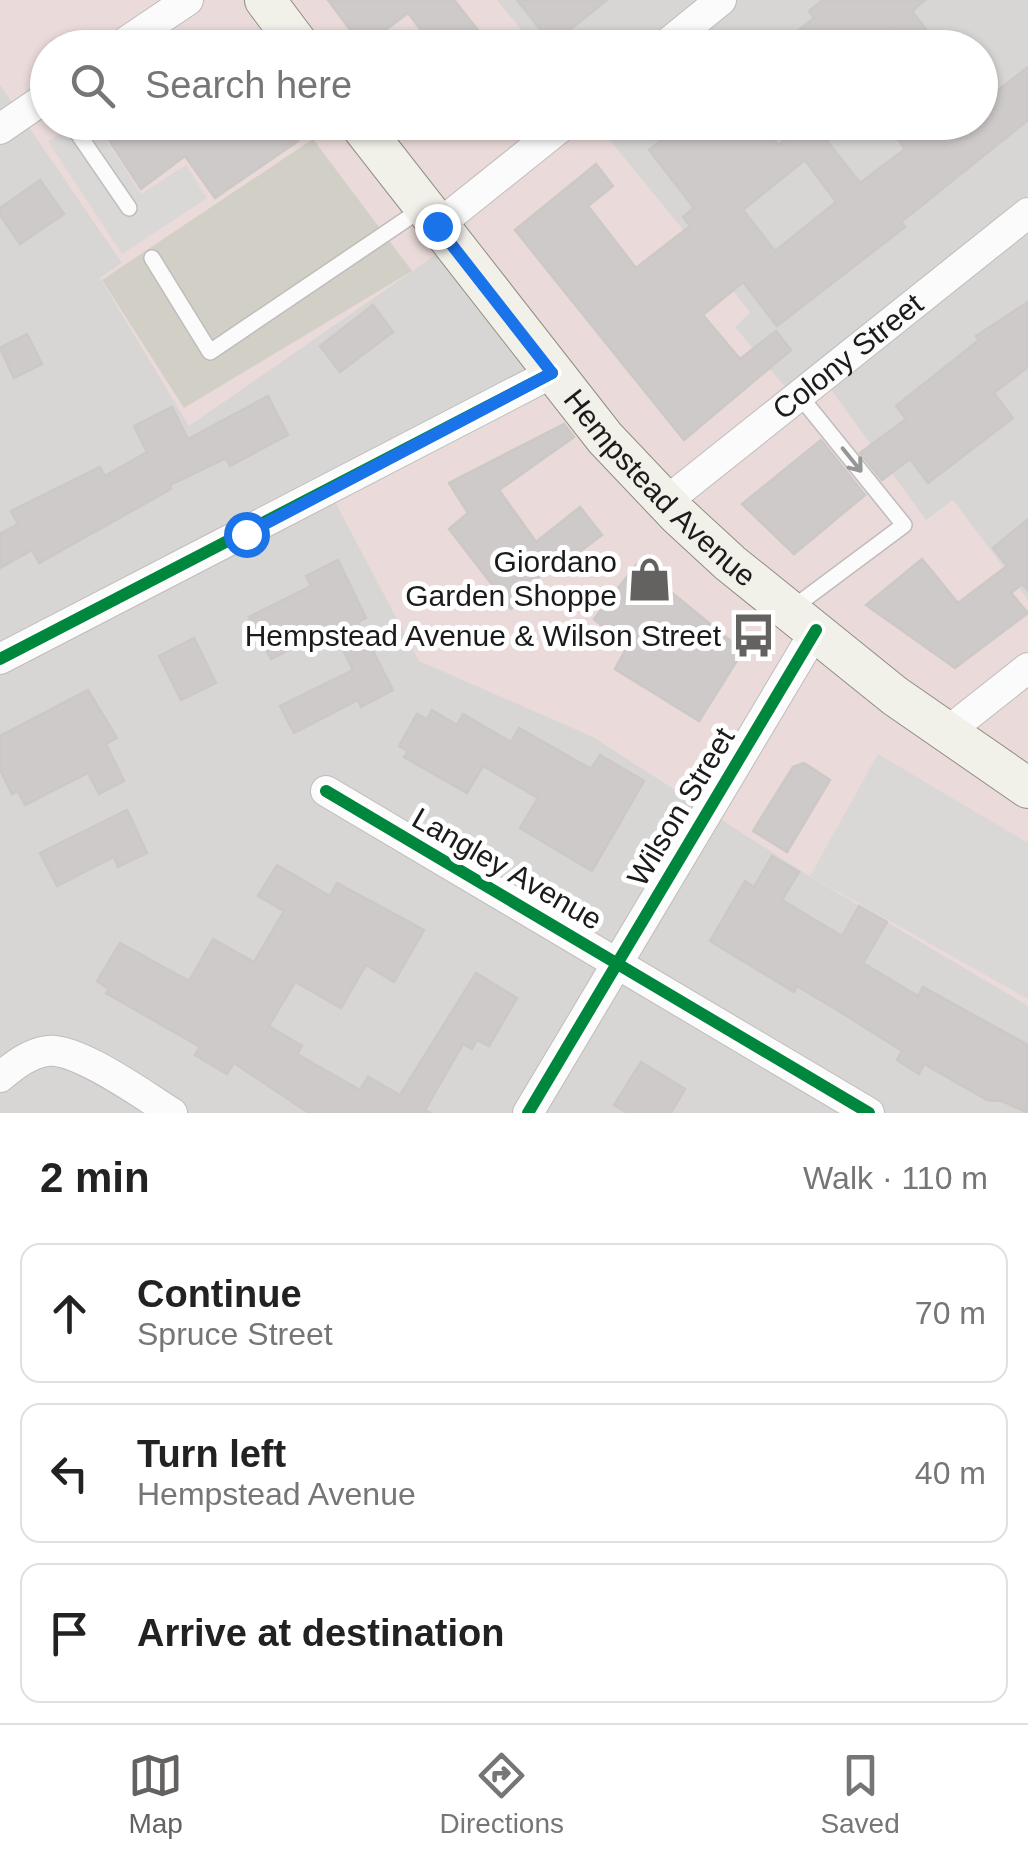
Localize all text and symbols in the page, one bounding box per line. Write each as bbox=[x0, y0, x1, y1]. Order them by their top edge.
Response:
search box bbox=[30, 30, 998, 140]
icon: search bbox=[65, 58, 120, 113]
text: Search here bbox=[145, 64, 352, 106]
route end bbox=[415, 204, 461, 250]
street label: Colony Street bbox=[766, 286, 929, 426]
street label: Hempstead Avenue bbox=[557, 383, 762, 593]
one-way arrow bbox=[841, 447, 863, 473]
route start bbox=[224, 512, 270, 558]
place label: Giordano Garden Shoppe bbox=[405, 545, 617, 612]
shop icon: Giordano Garden Shoppe bbox=[626, 555, 674, 603]
bus stop icon: Hempstead Avenue & Wilson Street bbox=[730, 612, 778, 660]
place label: Hempstead Avenue & Wilson Street bbox=[245, 619, 722, 652]
street label: Wilson Street bbox=[620, 721, 741, 892]
street label: Langley Avenue bbox=[407, 801, 608, 936]
text: 2 min bbox=[40, 1154, 150, 1201]
text: Walk · 110 m bbox=[803, 1160, 988, 1196]
text: Continue bbox=[137, 1273, 302, 1315]
icon: ahead bbox=[42, 1286, 97, 1341]
text: 70 m bbox=[915, 1295, 986, 1331]
text: Spruce Street bbox=[137, 1316, 333, 1352]
text: Turn left bbox=[137, 1433, 286, 1475]
icon: left bbox=[42, 1446, 97, 1501]
text: 40 m bbox=[915, 1455, 986, 1491]
text: Hempstead Avenue bbox=[137, 1476, 416, 1512]
icon: arrive bbox=[42, 1606, 97, 1661]
text: Arrive at destination bbox=[137, 1612, 504, 1654]
tab: Map bbox=[128, 1748, 183, 1840]
tab: Directions bbox=[440, 1748, 564, 1840]
tab: Saved bbox=[820, 1748, 900, 1840]

